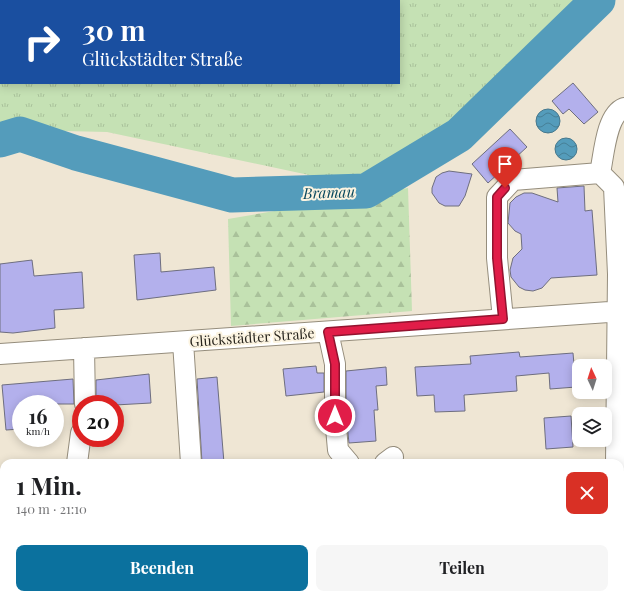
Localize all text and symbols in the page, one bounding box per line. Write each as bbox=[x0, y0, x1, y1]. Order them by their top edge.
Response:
text: 30 m bbox=[82, 11, 146, 48]
icon: right bbox=[16, 16, 68, 68]
text: Glückstädter Straße bbox=[82, 47, 243, 71]
pin bbox=[488, 147, 522, 188]
icon: arrive bbox=[494, 153, 516, 175]
water label: Bramau bbox=[302, 181, 355, 203]
street label: Glückstädter Straße bbox=[189, 323, 315, 351]
north arrow bbox=[572, 359, 612, 399]
map controls bbox=[572, 359, 612, 447]
speed limit sign: 20 bbox=[72, 395, 124, 447]
position arrow bbox=[314, 395, 356, 437]
text: 16 bbox=[29, 402, 47, 429]
button: layers bbox=[572, 407, 612, 447]
text: km/h bbox=[26, 424, 50, 438]
text: 1 Min. bbox=[16, 469, 82, 501]
button: close bbox=[566, 472, 608, 514]
text: 140 m · 21:10 bbox=[16, 500, 87, 517]
button: Beenden bbox=[16, 545, 308, 591]
button: Teilen bbox=[316, 545, 608, 591]

